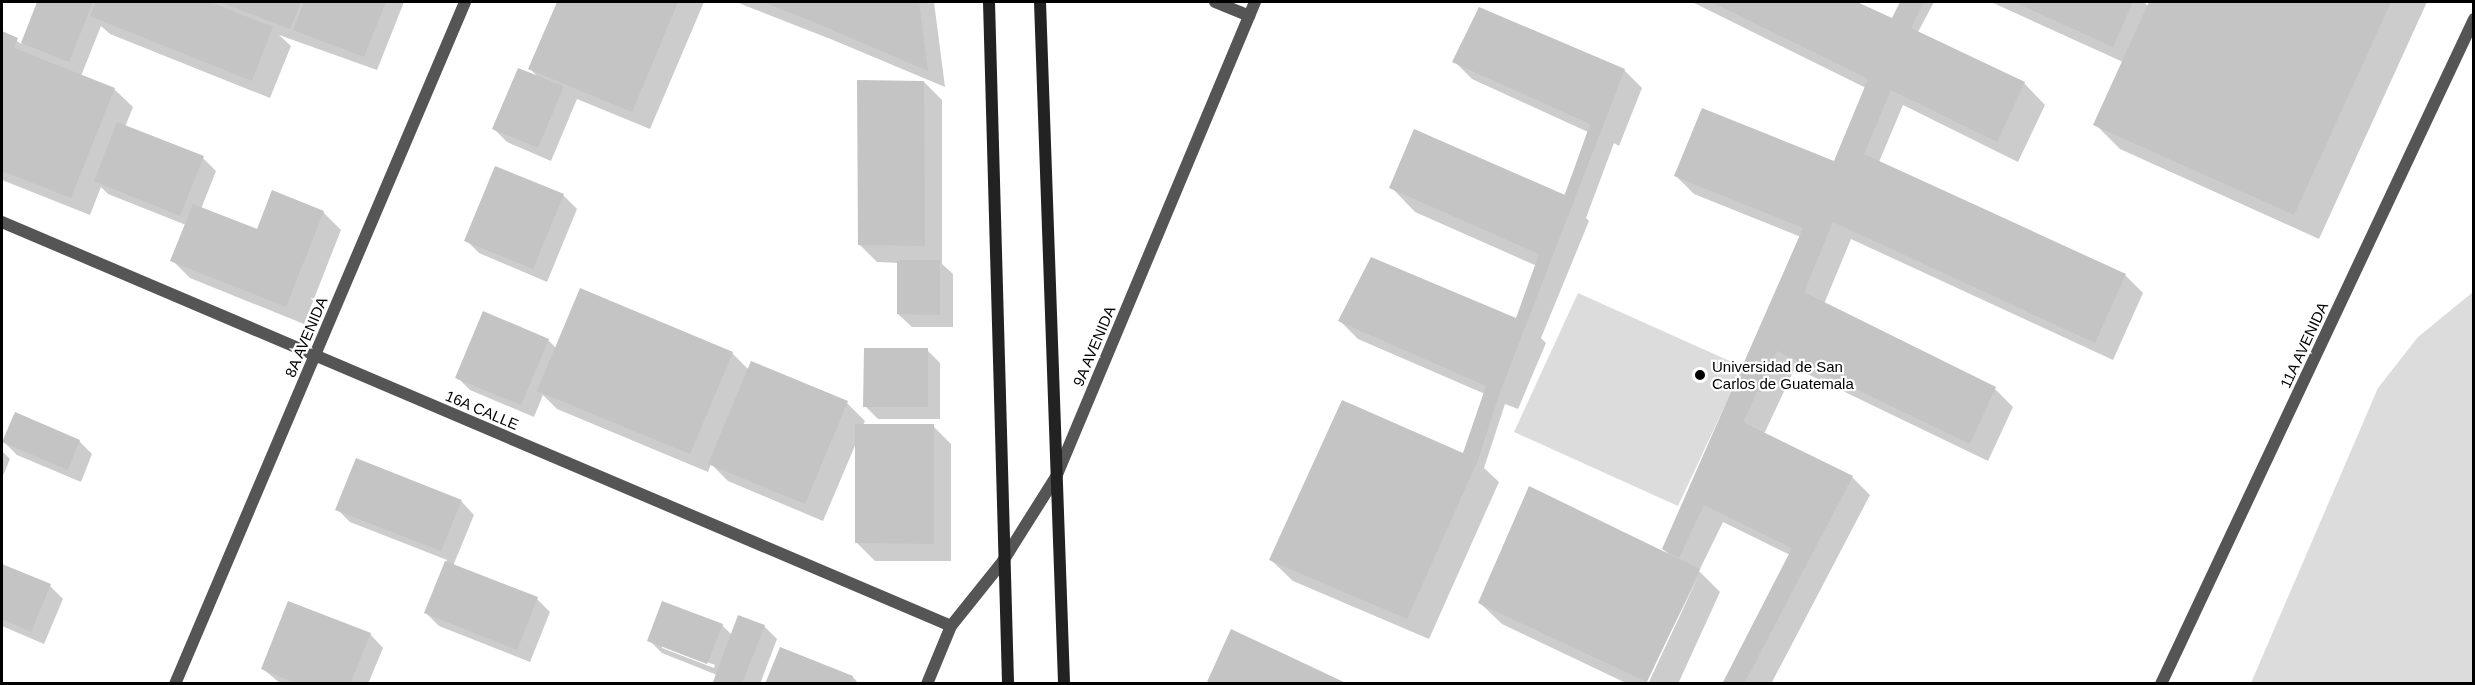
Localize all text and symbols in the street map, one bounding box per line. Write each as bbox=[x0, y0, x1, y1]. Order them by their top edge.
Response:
street label: 8A AVENIDA bbox=[281, 293, 331, 381]
street label: 11A AVENIDA bbox=[2276, 298, 2332, 392]
street label: 9A AVENIDA bbox=[1069, 302, 1119, 390]
place label: Universidad de San Carlos de Guatemala bbox=[1712, 357, 1854, 392]
marker: Universidad de San Carlos de Guatemala bbox=[1693, 368, 1707, 382]
street label: 16A CALLE bbox=[442, 386, 522, 434]

